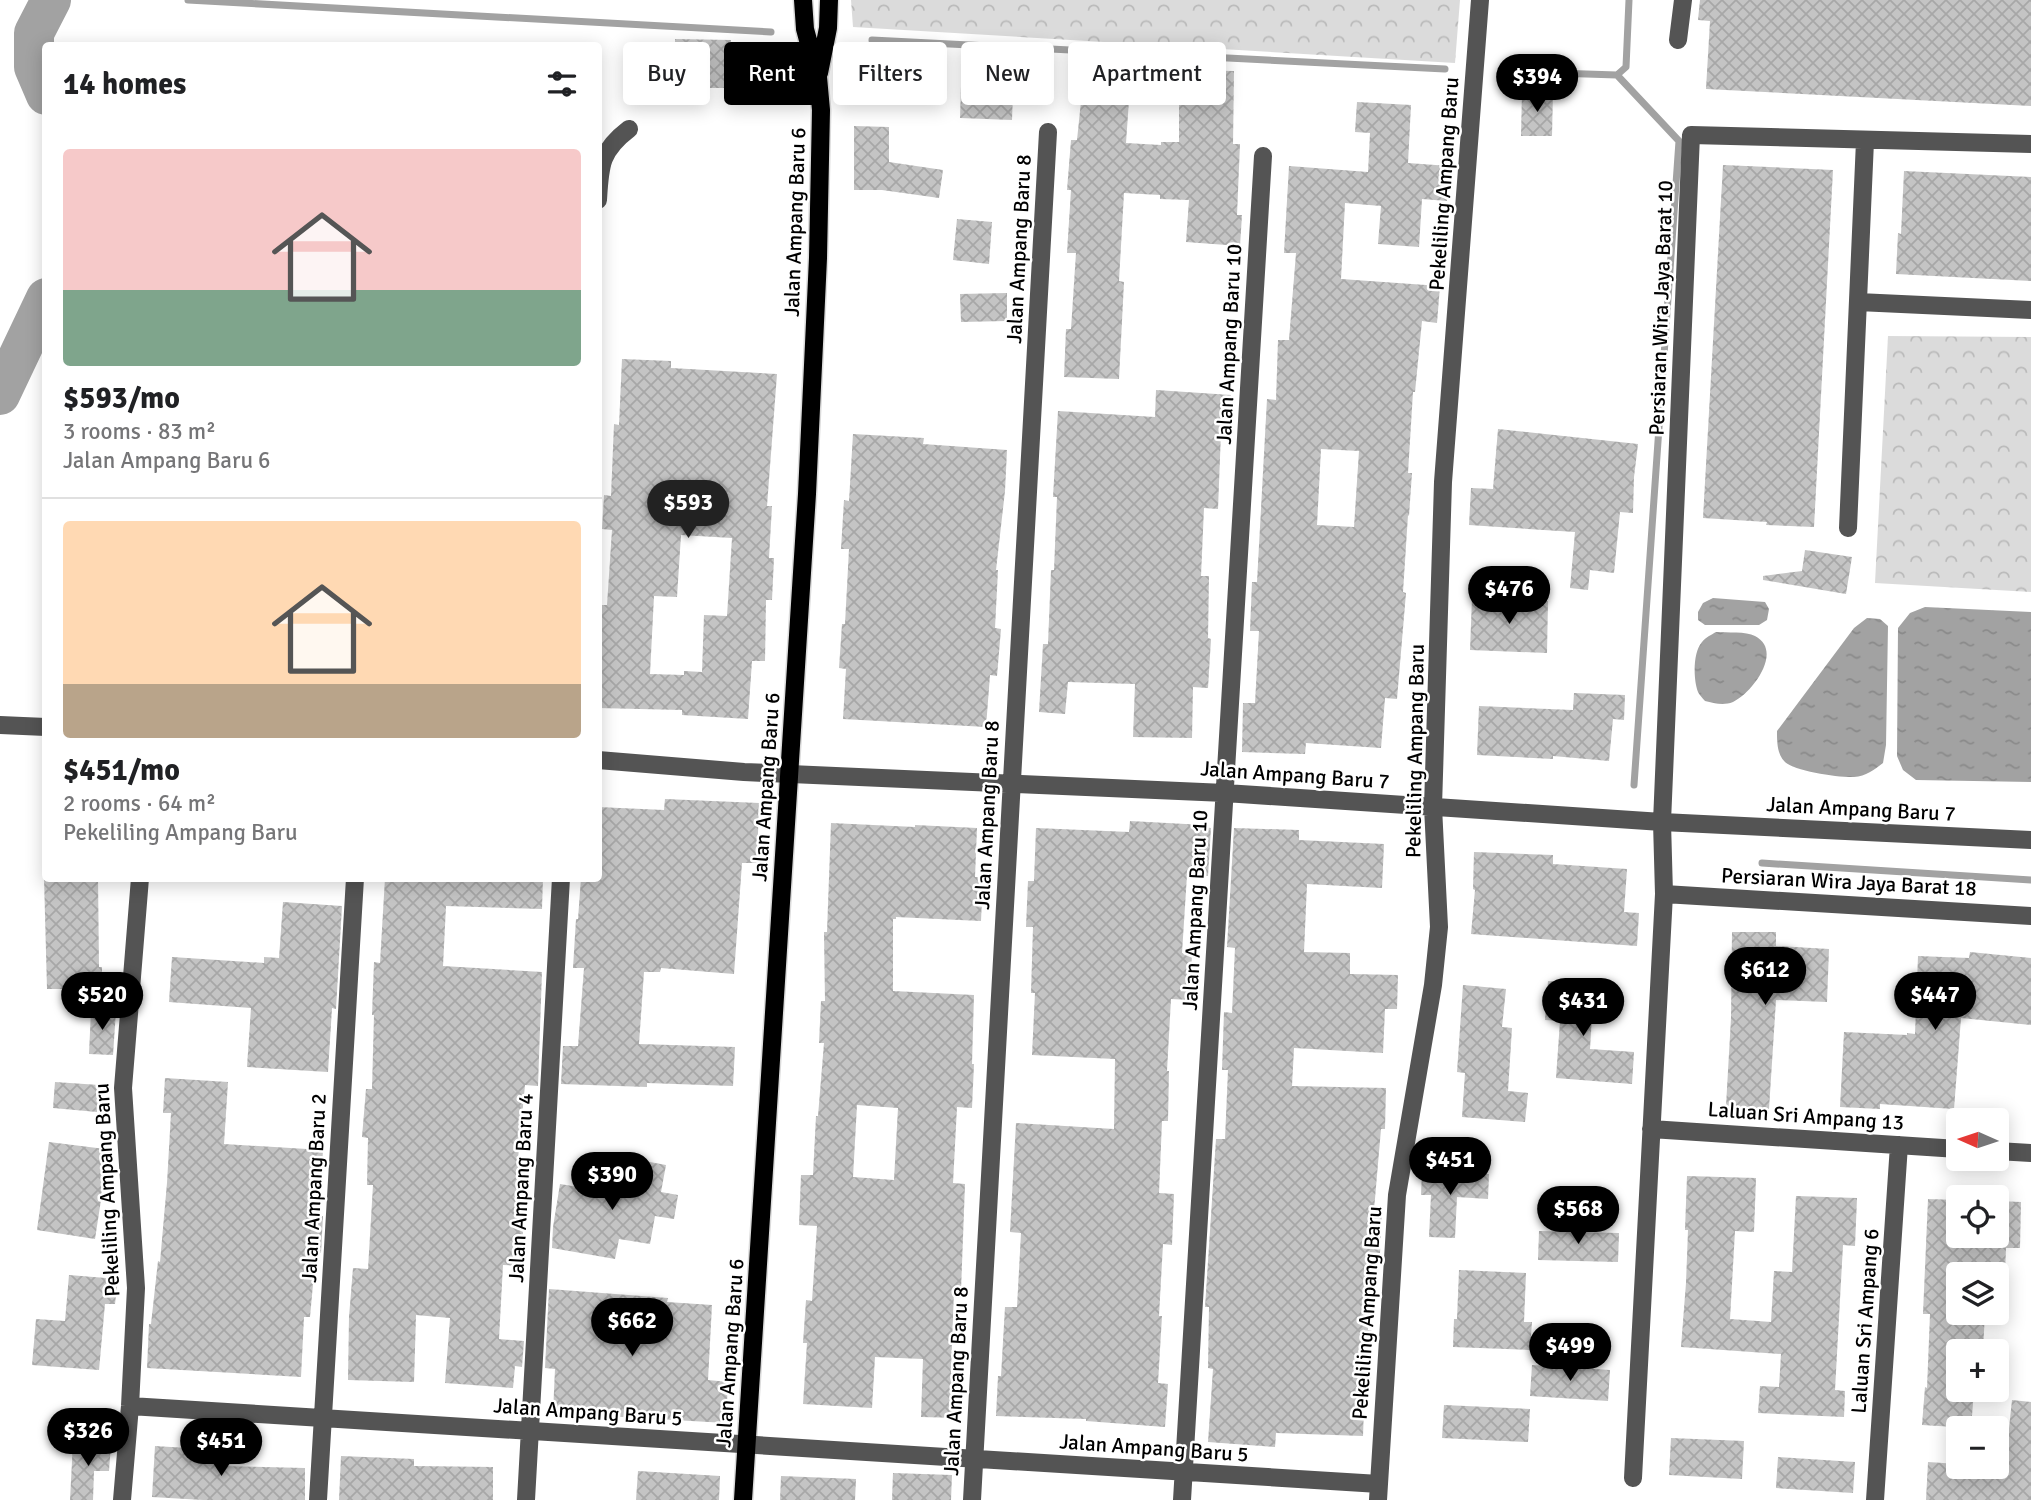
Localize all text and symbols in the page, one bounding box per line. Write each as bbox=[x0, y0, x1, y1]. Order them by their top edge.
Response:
chip: Buy bbox=[623, 42, 710, 105]
chip: Rent bbox=[724, 42, 819, 105]
chip: Filters bbox=[833, 42, 947, 105]
chip: New bbox=[961, 42, 1054, 105]
chip: Apartment bbox=[1068, 42, 1226, 105]
pin: $394 bbox=[1496, 54, 1578, 114]
text: $394 bbox=[1512, 62, 1562, 91]
icon: filters bbox=[543, 65, 581, 103]
text: 14 homes bbox=[63, 66, 186, 103]
street label: Pekeliling Ampang Baru bbox=[1424, 76, 1464, 292]
street label: Jalan Ampang Baru 6 bbox=[779, 127, 811, 317]
street label: Jalan Ampang Baru 8 bbox=[1001, 154, 1037, 344]
street label: Persiaran Wira Jaya Barat 10 bbox=[1644, 180, 1678, 436]
icon: home bbox=[259, 194, 385, 320]
street label: Jalan Ampang Baru 10 bbox=[1211, 243, 1247, 445]
text: $593/mo bbox=[63, 380, 180, 417]
text: 3 rooms · 83 m² bbox=[63, 417, 216, 446]
text: Jalan Ampang Baru 6 bbox=[63, 446, 271, 475]
pin: $593 bbox=[647, 480, 729, 540]
text: $593 bbox=[663, 488, 713, 517]
icon: home bbox=[259, 566, 385, 692]
pin: $476 bbox=[1468, 566, 1550, 626]
text: $476 bbox=[1484, 574, 1534, 603]
street label: Pekeliling Ampang Baru bbox=[1400, 644, 1430, 858]
street label: Jalan Ampang Baru 6 bbox=[746, 692, 786, 882]
street label: Jalan Ampang Baru 8 bbox=[969, 720, 1005, 910]
text: $451/mo bbox=[63, 752, 180, 789]
street label: Jalan Ampang Baru 7 bbox=[1200, 755, 1390, 795]
text: 2 rooms · 64 m² bbox=[63, 789, 216, 818]
street label: Jalan Ampang Baru 7 bbox=[1766, 791, 1956, 827]
street label: Jalan Ampang Baru 10 bbox=[1177, 809, 1213, 1011]
text: Pekeliling Ampang Baru bbox=[63, 818, 298, 847]
street label: Persiaran Wira Jaya Barat 18 bbox=[1721, 862, 1977, 902]
pin: $612 bbox=[1724, 948, 1806, 1007]
text: $612 bbox=[1740, 955, 1790, 984]
pin: $520 bbox=[61, 972, 143, 1032]
pin: $447 bbox=[1894, 972, 1976, 1032]
pin: $431 bbox=[1542, 978, 1624, 1038]
text: $520 bbox=[77, 980, 127, 1009]
text: $447 bbox=[1910, 980, 1960, 1009]
text: $431 bbox=[1558, 986, 1608, 1015]
street label: Pekeliling Ampang Baru bbox=[88, 1082, 126, 1298]
street label: Jalan Ampang Baru 2 bbox=[296, 1093, 332, 1283]
street label: Jalan Ampang Baru 4 bbox=[503, 1093, 539, 1283]
street label: Laluan Sri Ampang 13 bbox=[1707, 1096, 1905, 1136]
north arrow bbox=[1946, 1108, 2009, 1171]
map controls bbox=[1946, 1108, 2009, 1479]
pin: $451 bbox=[1409, 1138, 1491, 1197]
text: $451 bbox=[1425, 1145, 1475, 1174]
pin: $390 bbox=[571, 1152, 653, 1212]
text: $390 bbox=[587, 1160, 637, 1189]
button: locate bbox=[1946, 1185, 2009, 1248]
pin: $568 bbox=[1537, 1186, 1619, 1246]
text: $568 bbox=[1553, 1194, 1603, 1223]
street label: Pekeliling Ampang Baru bbox=[1347, 1205, 1387, 1421]
street label: Laluan Sri Ampang 6 bbox=[1846, 1228, 1884, 1414]
street label: Jalan Ampang Baru 6 bbox=[710, 1258, 750, 1448]
button: layers bbox=[1946, 1262, 2009, 1325]
street label: Jalan Ampang Baru 8 bbox=[938, 1286, 974, 1476]
pin: $662 bbox=[591, 1298, 673, 1358]
text: $662 bbox=[607, 1306, 657, 1335]
pin: $499 bbox=[1529, 1324, 1611, 1383]
text: $499 bbox=[1545, 1331, 1595, 1360]
button: + bbox=[1946, 1339, 2009, 1402]
street label: Jalan Ampang Baru 5 bbox=[493, 1392, 683, 1432]
pin: $326 bbox=[47, 1408, 129, 1468]
text: $326 bbox=[63, 1416, 113, 1445]
button: − bbox=[1946, 1416, 2009, 1479]
pin: $451 bbox=[180, 1418, 262, 1478]
text: $451 bbox=[196, 1426, 246, 1455]
street label: Jalan Ampang Baru 5 bbox=[1059, 1428, 1249, 1468]

